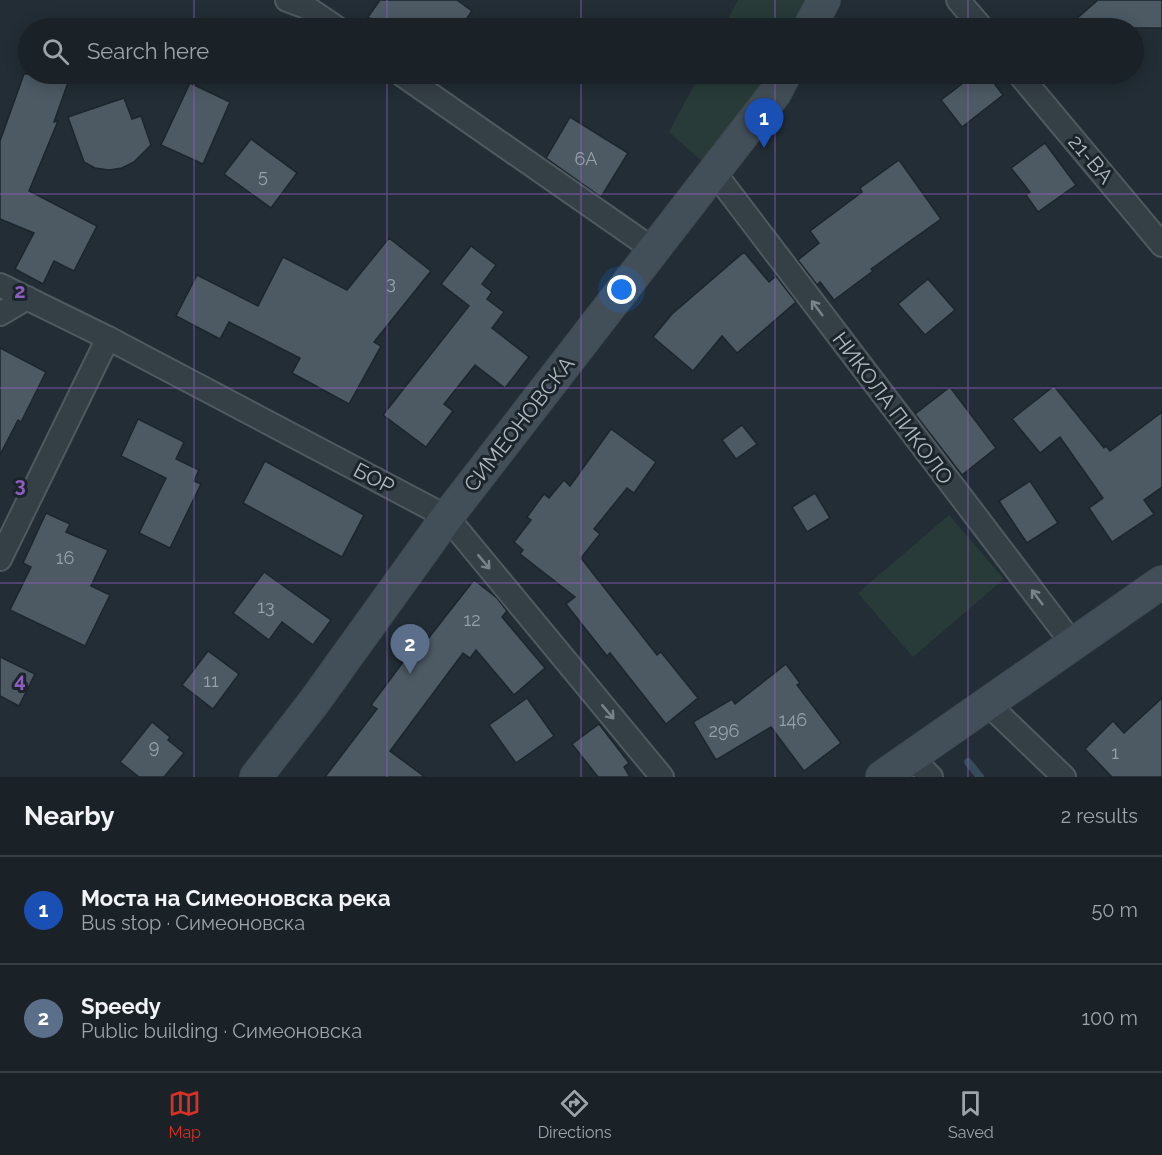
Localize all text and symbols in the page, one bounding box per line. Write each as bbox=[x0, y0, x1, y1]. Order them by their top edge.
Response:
search box bbox=[18, 18, 1144, 84]
icon: search bbox=[39, 35, 72, 68]
text: Search here bbox=[87, 38, 209, 64]
pin: 1 bbox=[744, 98, 783, 148]
street label: 21-ВА bbox=[1063, 129, 1119, 189]
house number: 6А bbox=[575, 148, 597, 169]
house number: 5 bbox=[258, 165, 268, 186]
house number: 3 bbox=[386, 272, 396, 293]
your location bbox=[607, 275, 636, 304]
text: 2 bbox=[14, 279, 26, 303]
one-way arrow bbox=[811, 301, 824, 317]
street label: НИКОЛА ПИКОЛО bbox=[828, 327, 958, 489]
street label: СИМЕОНОВСКА bbox=[459, 352, 579, 496]
street label: БОР bbox=[349, 457, 399, 499]
text: 3 bbox=[14, 473, 26, 497]
house number: 16 bbox=[56, 547, 74, 568]
one-way arrow bbox=[477, 554, 491, 569]
one-way arrow bbox=[1031, 589, 1044, 605]
house number: 13 bbox=[257, 596, 275, 617]
house number: 12 bbox=[463, 609, 481, 630]
pin: 2 bbox=[390, 624, 430, 674]
text: 4 bbox=[14, 668, 26, 692]
house number: 11 bbox=[203, 670, 219, 691]
one-way arrow bbox=[602, 704, 615, 720]
house number: 146 bbox=[779, 709, 807, 730]
house number: 296 bbox=[709, 720, 740, 741]
house number: 9 bbox=[149, 736, 159, 757]
house number: 1 bbox=[1111, 742, 1119, 763]
text: Nearby bbox=[24, 801, 114, 831]
text: 2 results bbox=[1061, 804, 1138, 828]
text: Моста на Симеоновска река bbox=[81, 885, 391, 911]
text: 1 bbox=[39, 898, 48, 922]
text: 50 m bbox=[1091, 898, 1138, 922]
text: Bus stop · Симеоновска bbox=[81, 911, 305, 935]
text: Speedy bbox=[81, 993, 161, 1019]
text: 2 bbox=[38, 1006, 49, 1030]
text: 100 m bbox=[1081, 1006, 1138, 1030]
text: Public building · Симеоновска bbox=[81, 1019, 362, 1043]
tab: Map bbox=[168, 1087, 201, 1142]
tab: Directions bbox=[538, 1087, 612, 1142]
tab: Saved bbox=[948, 1087, 994, 1142]

